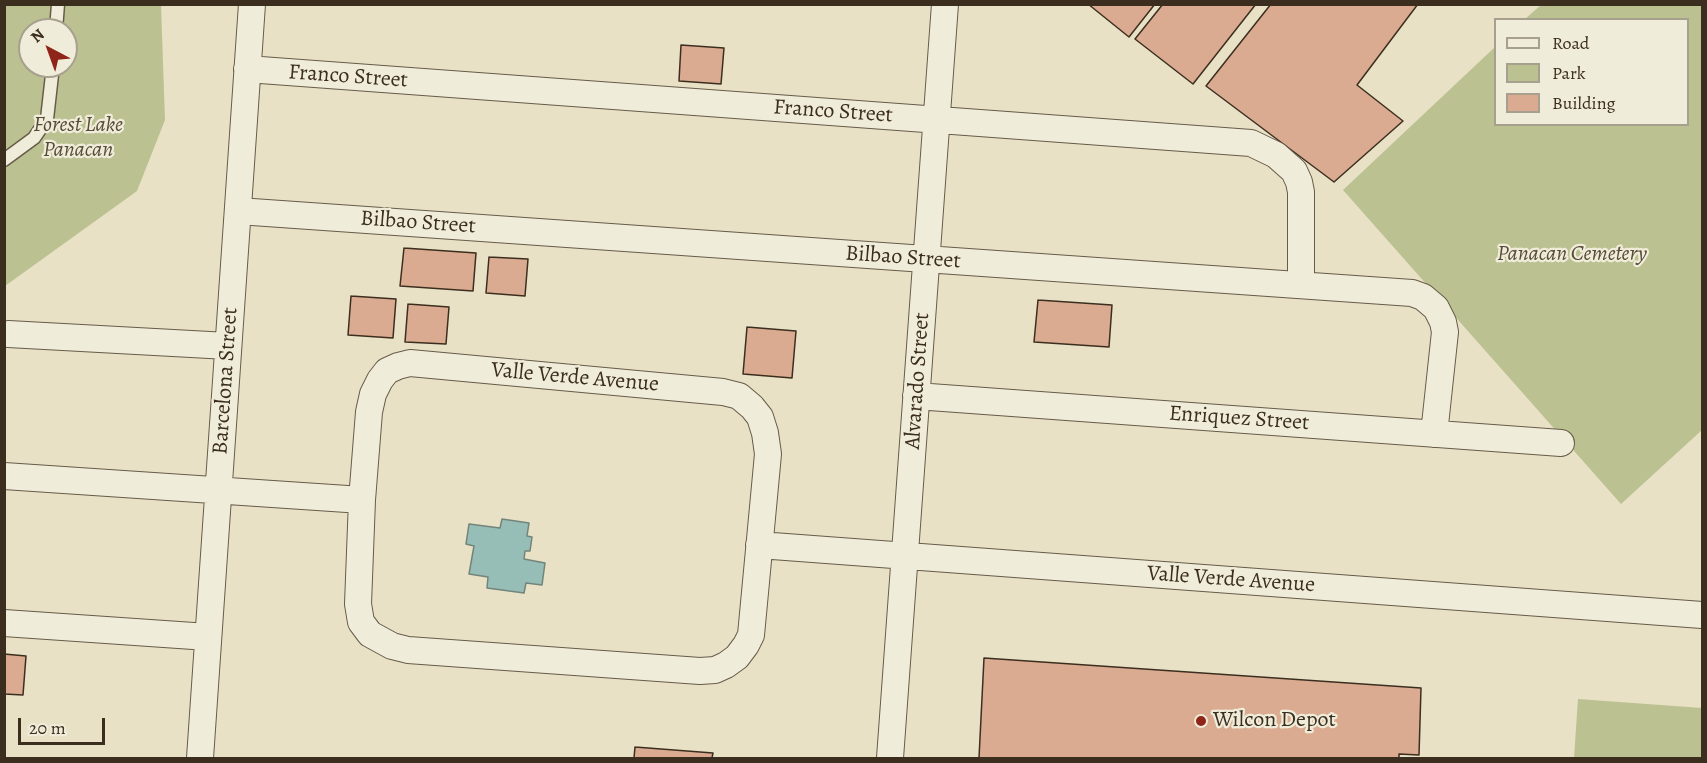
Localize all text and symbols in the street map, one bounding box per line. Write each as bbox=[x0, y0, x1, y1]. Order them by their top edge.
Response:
north arrow bbox=[18, 18, 78, 78]
legend bbox=[1494, 18, 1689, 126]
text: N bbox=[26, 24, 49, 48]
text: Road bbox=[1552, 31, 1589, 55]
street label: Franco Street bbox=[287, 60, 409, 94]
text: Park bbox=[1552, 61, 1586, 85]
text: Building bbox=[1552, 91, 1616, 115]
street label: Franco Street bbox=[772, 95, 894, 129]
park label: Forest Lake Panacan bbox=[33, 113, 123, 164]
street label: Bilbao Street bbox=[360, 206, 476, 240]
street label: Bilbao Street bbox=[845, 241, 961, 275]
park label: Panacan Cemetery bbox=[1497, 242, 1647, 268]
street label: Barcelona Street bbox=[208, 306, 244, 456]
street label: Alvarado Street bbox=[900, 312, 936, 450]
street label: Valle Verde Avenue bbox=[490, 358, 660, 398]
street label: Enriquez Street bbox=[1168, 401, 1310, 437]
street label: Valle Verde Avenue bbox=[1146, 561, 1316, 599]
scale bar bbox=[21, 706, 108, 744]
place label: Wilcon Depot bbox=[1213, 708, 1336, 734]
marker: Wilcon Depot bbox=[1194, 714, 1208, 728]
text: 20 m bbox=[29, 716, 66, 740]

